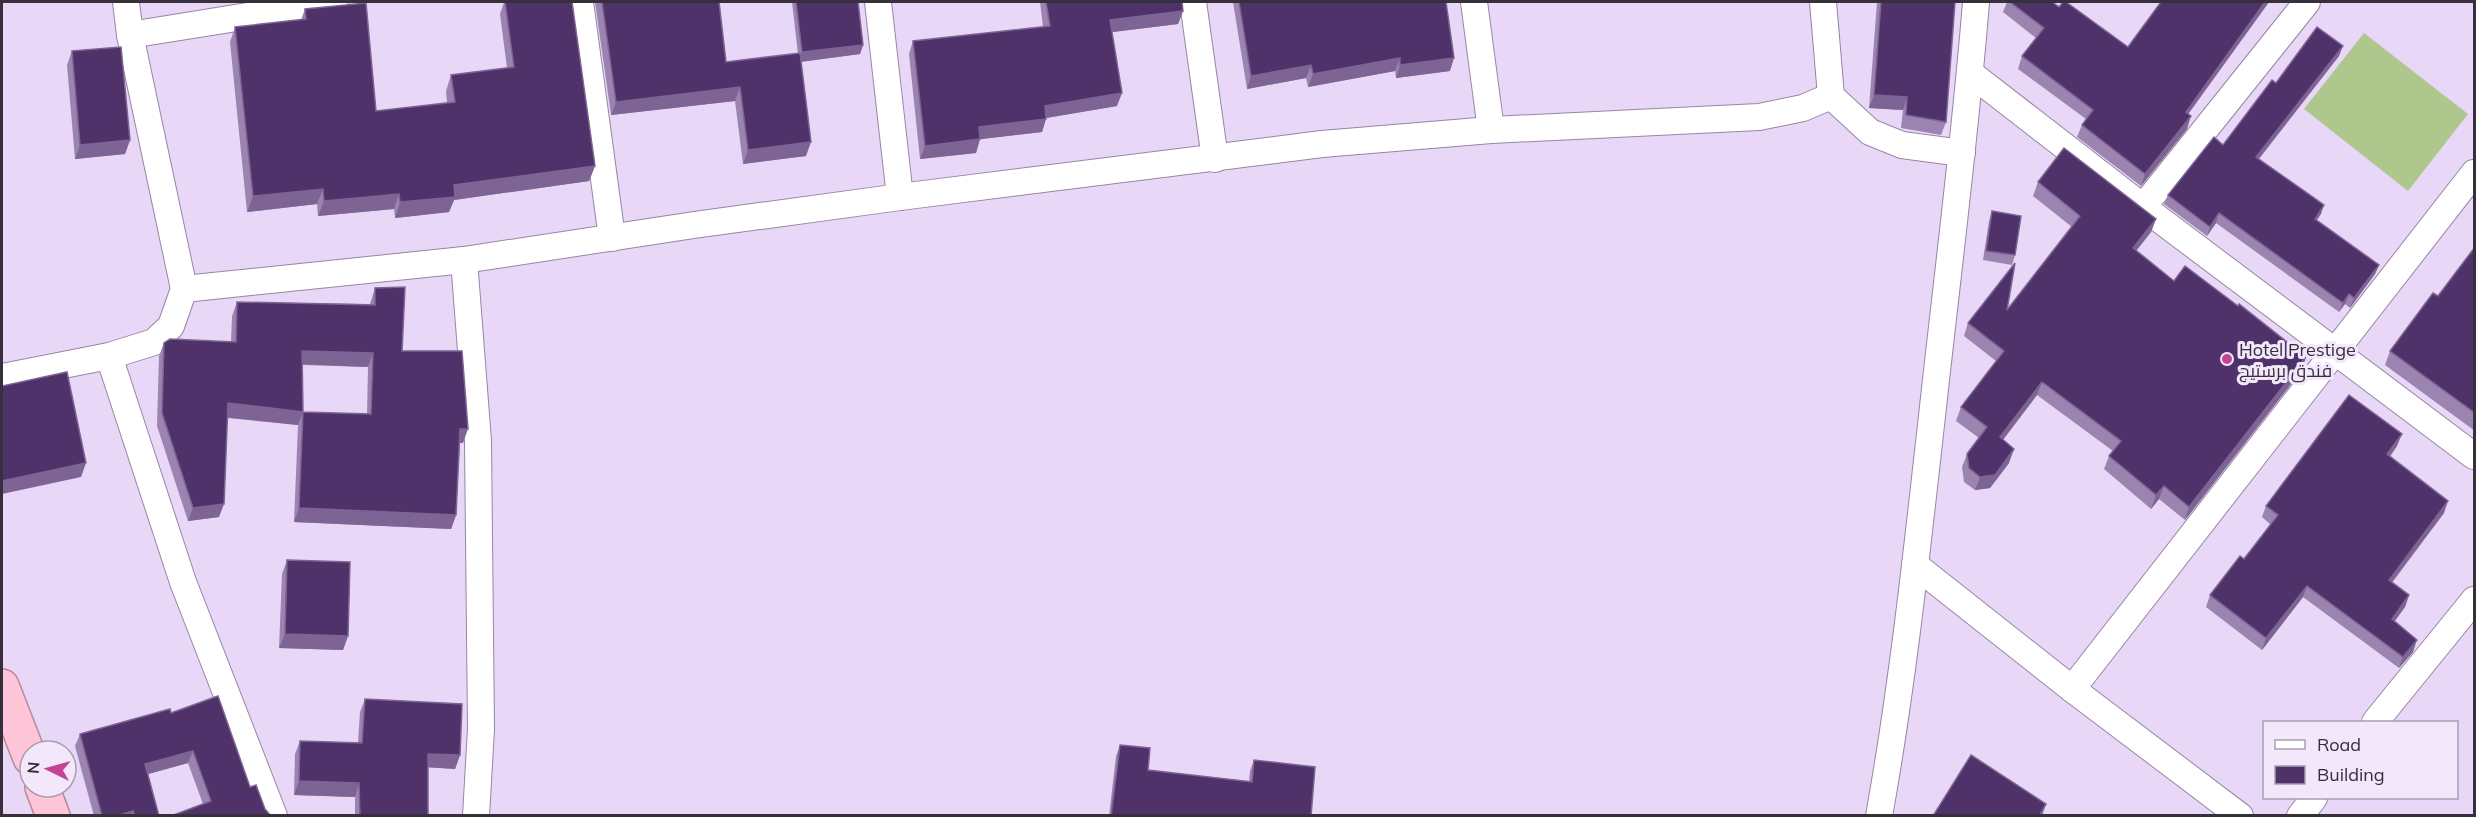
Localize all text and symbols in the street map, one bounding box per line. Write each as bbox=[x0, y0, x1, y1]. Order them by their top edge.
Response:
place label: Hotel Prestige فندق برستيج bbox=[2239, 338, 2356, 383]
marker: Hotel Prestige فندق برستيج bbox=[2220, 352, 2234, 366]
legend bbox=[2263, 721, 2458, 799]
text: Road bbox=[2317, 733, 2361, 756]
north arrow bbox=[18, 739, 78, 799]
text: N bbox=[23, 761, 44, 775]
text: Building bbox=[2317, 763, 2385, 786]

